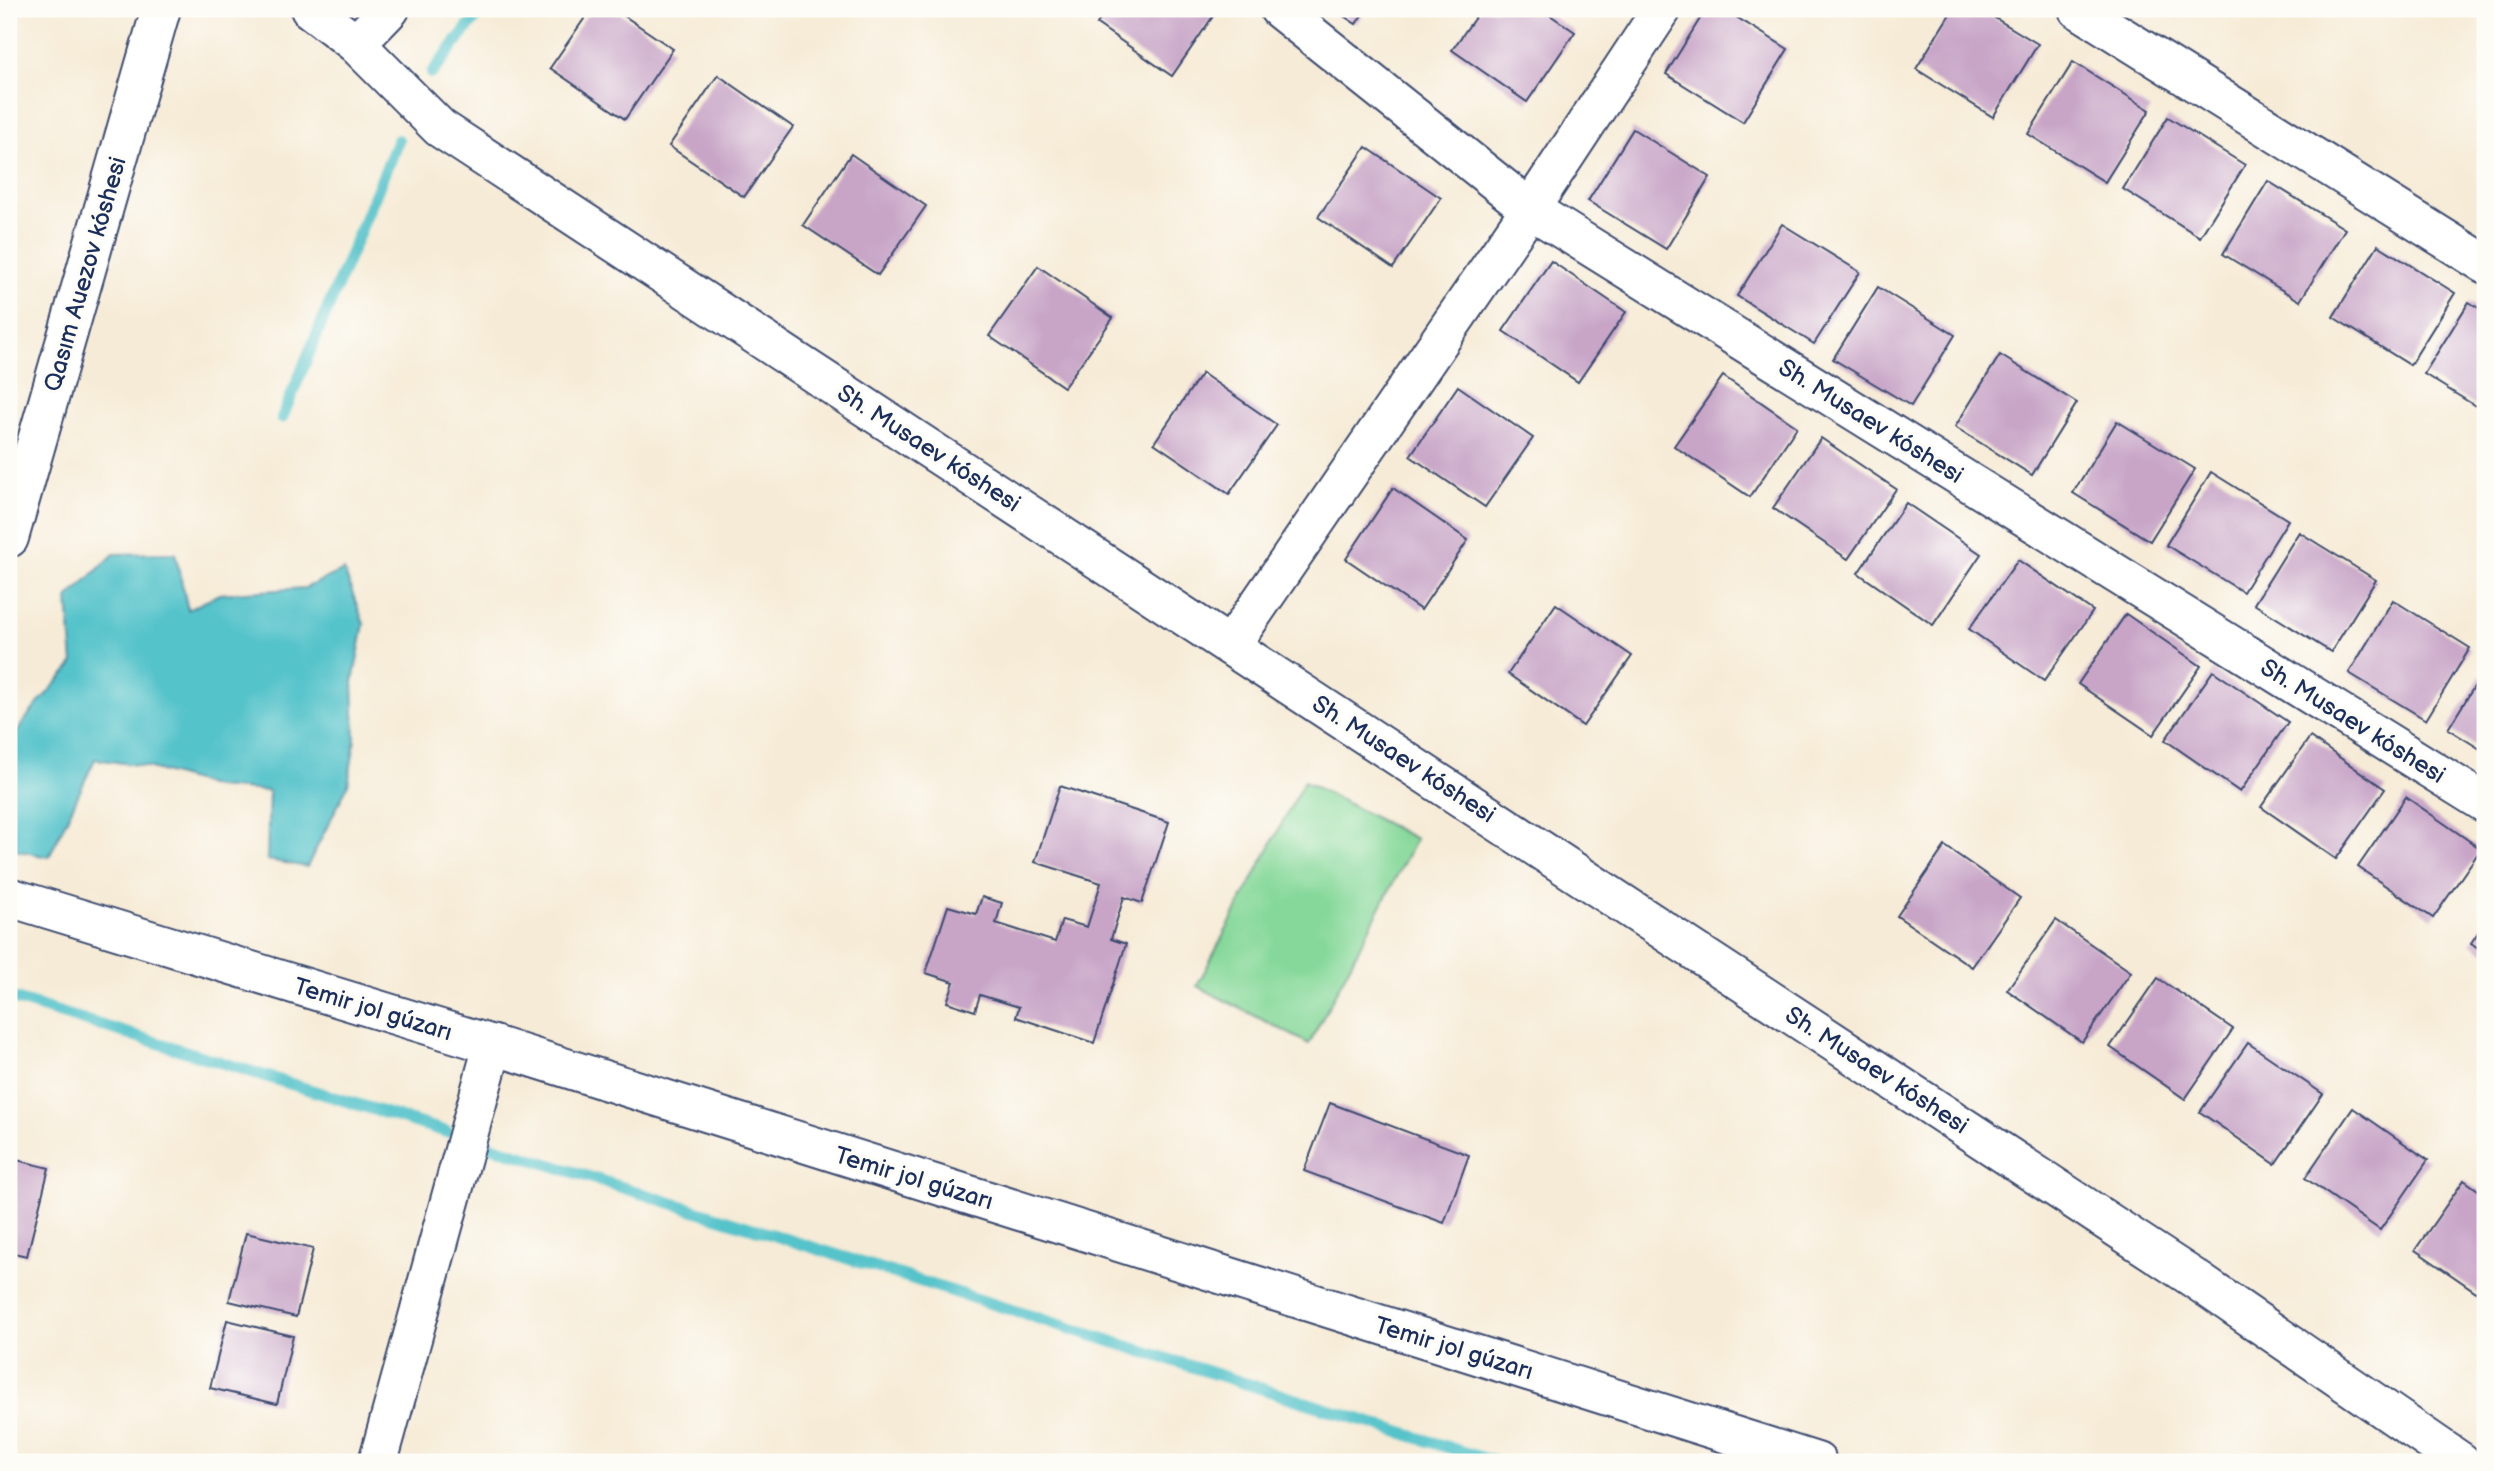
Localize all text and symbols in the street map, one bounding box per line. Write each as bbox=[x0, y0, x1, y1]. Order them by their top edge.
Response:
street label: Qasım Auezov kóshesi bbox=[38, 153, 133, 395]
street label: Sh. Musaev kóshesi bbox=[1773, 353, 1969, 490]
street label: Sh. Musaev kóshesi bbox=[832, 378, 1026, 518]
street label: Sh. Musaev kóshesi bbox=[2255, 653, 2451, 790]
street label: Sh. Musaev kóshesi bbox=[1307, 689, 1501, 829]
street label: Temir jol gúzarı bbox=[290, 972, 456, 1047]
street label: Sh. Musaev kóshesi bbox=[1780, 1000, 1974, 1140]
street label: Temir jol gúzarı bbox=[831, 1141, 997, 1216]
street label: Temir jol gúzarı bbox=[1371, 1311, 1537, 1386]

